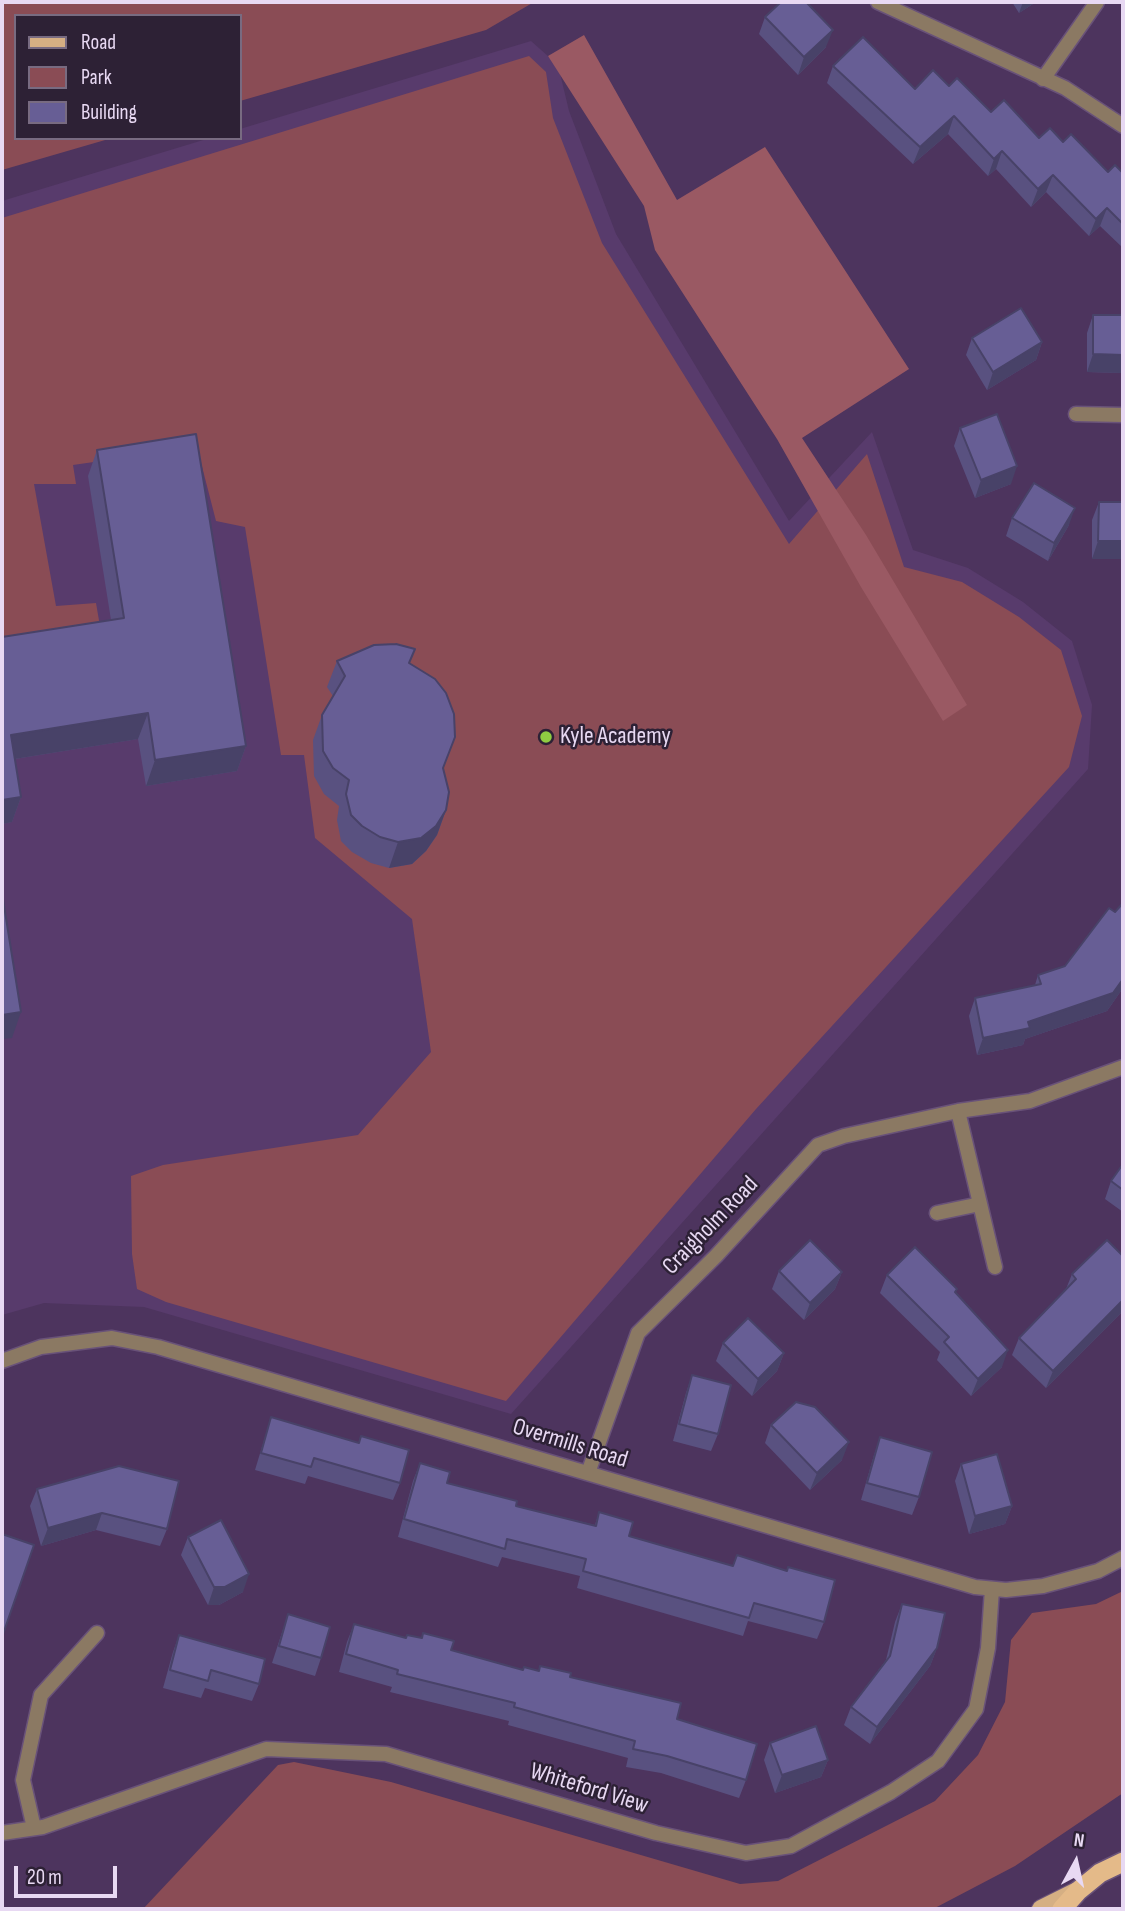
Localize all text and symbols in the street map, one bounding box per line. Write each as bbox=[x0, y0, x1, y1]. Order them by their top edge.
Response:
legend bbox=[14, 14, 242, 140]
text: Road bbox=[81, 30, 116, 55]
text: Park bbox=[81, 65, 112, 90]
text: Building bbox=[81, 100, 137, 125]
place label: Kyle Academy bbox=[560, 723, 671, 751]
marker: Kyle Academy bbox=[538, 729, 554, 745]
street label: Craigholm Road bbox=[657, 1171, 765, 1281]
street label: Overmills Road bbox=[509, 1413, 631, 1475]
street label: Whiteford View bbox=[526, 1757, 652, 1821]
north arrow bbox=[1041, 1827, 1111, 1897]
text: N bbox=[1072, 1829, 1086, 1853]
scale bar bbox=[18, 1852, 121, 1896]
text: 20 m bbox=[27, 1865, 62, 1890]

